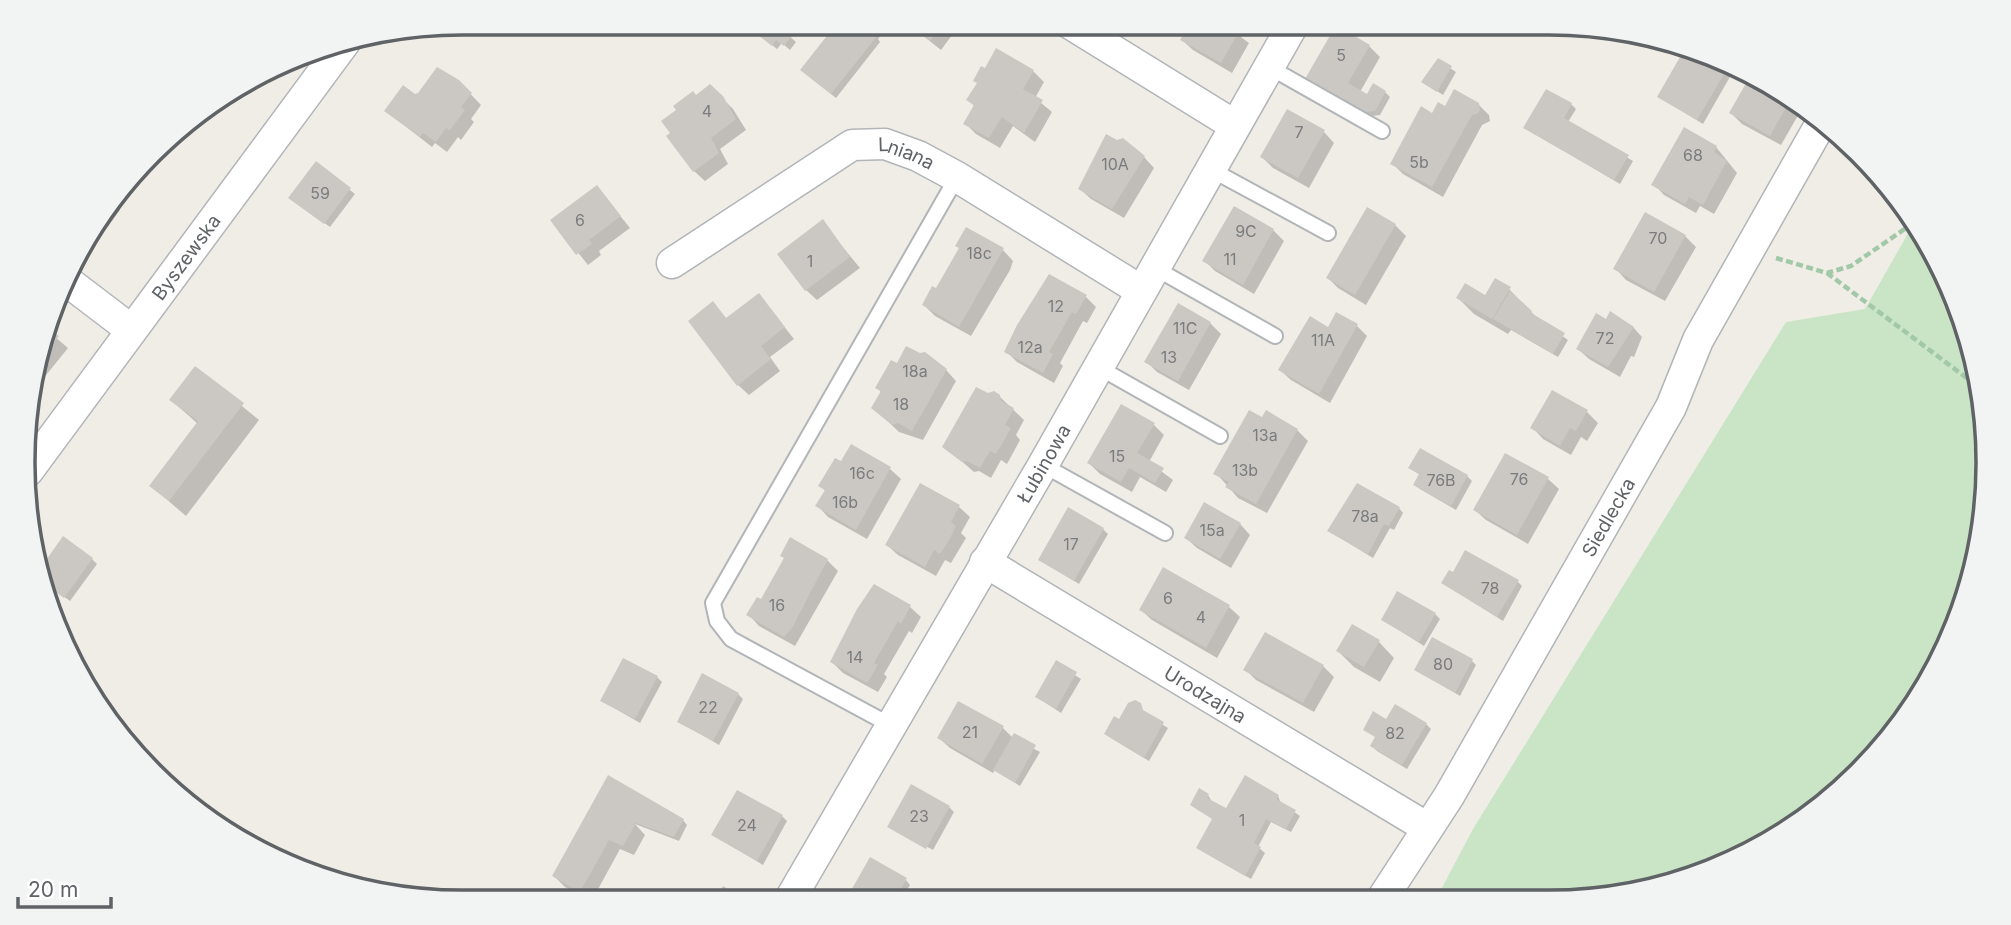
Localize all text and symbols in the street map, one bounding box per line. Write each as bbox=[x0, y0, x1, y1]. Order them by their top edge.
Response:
house number: 5 bbox=[1336, 45, 1346, 65]
house number: 4 bbox=[702, 101, 712, 121]
house number: 7 bbox=[1294, 122, 1304, 142]
street label: Lniana bbox=[878, 132, 939, 174]
house number: 68 bbox=[1683, 145, 1703, 165]
house number: 5b bbox=[1409, 152, 1429, 172]
house number: 10A bbox=[1101, 154, 1129, 174]
house number: 59 bbox=[310, 183, 330, 203]
street label: Byszewska bbox=[147, 210, 225, 304]
house number: 6 bbox=[575, 210, 585, 230]
house number: 9C bbox=[1235, 221, 1257, 241]
house number: 70 bbox=[1649, 228, 1667, 248]
house number: 18c bbox=[966, 243, 992, 263]
house number: 11 bbox=[1223, 249, 1237, 269]
house number: 1 bbox=[807, 251, 813, 271]
house number: 12 bbox=[1048, 296, 1064, 316]
house number: 11C bbox=[1173, 318, 1197, 338]
house number: 72 bbox=[1596, 328, 1614, 348]
house number: 11A bbox=[1311, 330, 1335, 350]
house number: 12a bbox=[1017, 337, 1043, 357]
house number: 13 bbox=[1161, 347, 1177, 367]
house number: 18a bbox=[902, 361, 928, 381]
house number: 18 bbox=[893, 394, 909, 414]
street label: Łubinowa bbox=[1012, 420, 1075, 507]
house number: 13a bbox=[1252, 425, 1278, 445]
house number: 15 bbox=[1109, 446, 1125, 466]
house number: 13b bbox=[1232, 460, 1258, 480]
house number: 16c bbox=[849, 463, 875, 483]
house number: 76 bbox=[1510, 469, 1528, 489]
house number: 76B bbox=[1426, 470, 1456, 490]
street label: Siedlecka bbox=[1577, 474, 1640, 561]
house number: 16b bbox=[832, 492, 858, 512]
house number: 78a bbox=[1351, 506, 1379, 526]
house number: 15a bbox=[1199, 520, 1225, 540]
house number: 17 bbox=[1063, 534, 1079, 554]
house number: 78 bbox=[1481, 578, 1499, 598]
house number: 6 bbox=[1163, 588, 1173, 608]
house number: 16 bbox=[769, 595, 785, 615]
house number: 4 bbox=[1196, 607, 1206, 627]
house number: 14 bbox=[847, 647, 863, 667]
house number: 80 bbox=[1433, 654, 1453, 674]
street label: Urodzajna bbox=[1160, 661, 1251, 728]
house number: 22 bbox=[698, 697, 718, 717]
house number: 21 bbox=[962, 722, 978, 742]
house number: 82 bbox=[1385, 723, 1405, 743]
house number: 23 bbox=[909, 806, 929, 826]
house number: 1 bbox=[1239, 810, 1245, 830]
house number: 24 bbox=[737, 815, 757, 835]
scale bar bbox=[18, 866, 110, 910]
text: 20 m bbox=[28, 877, 78, 902]

